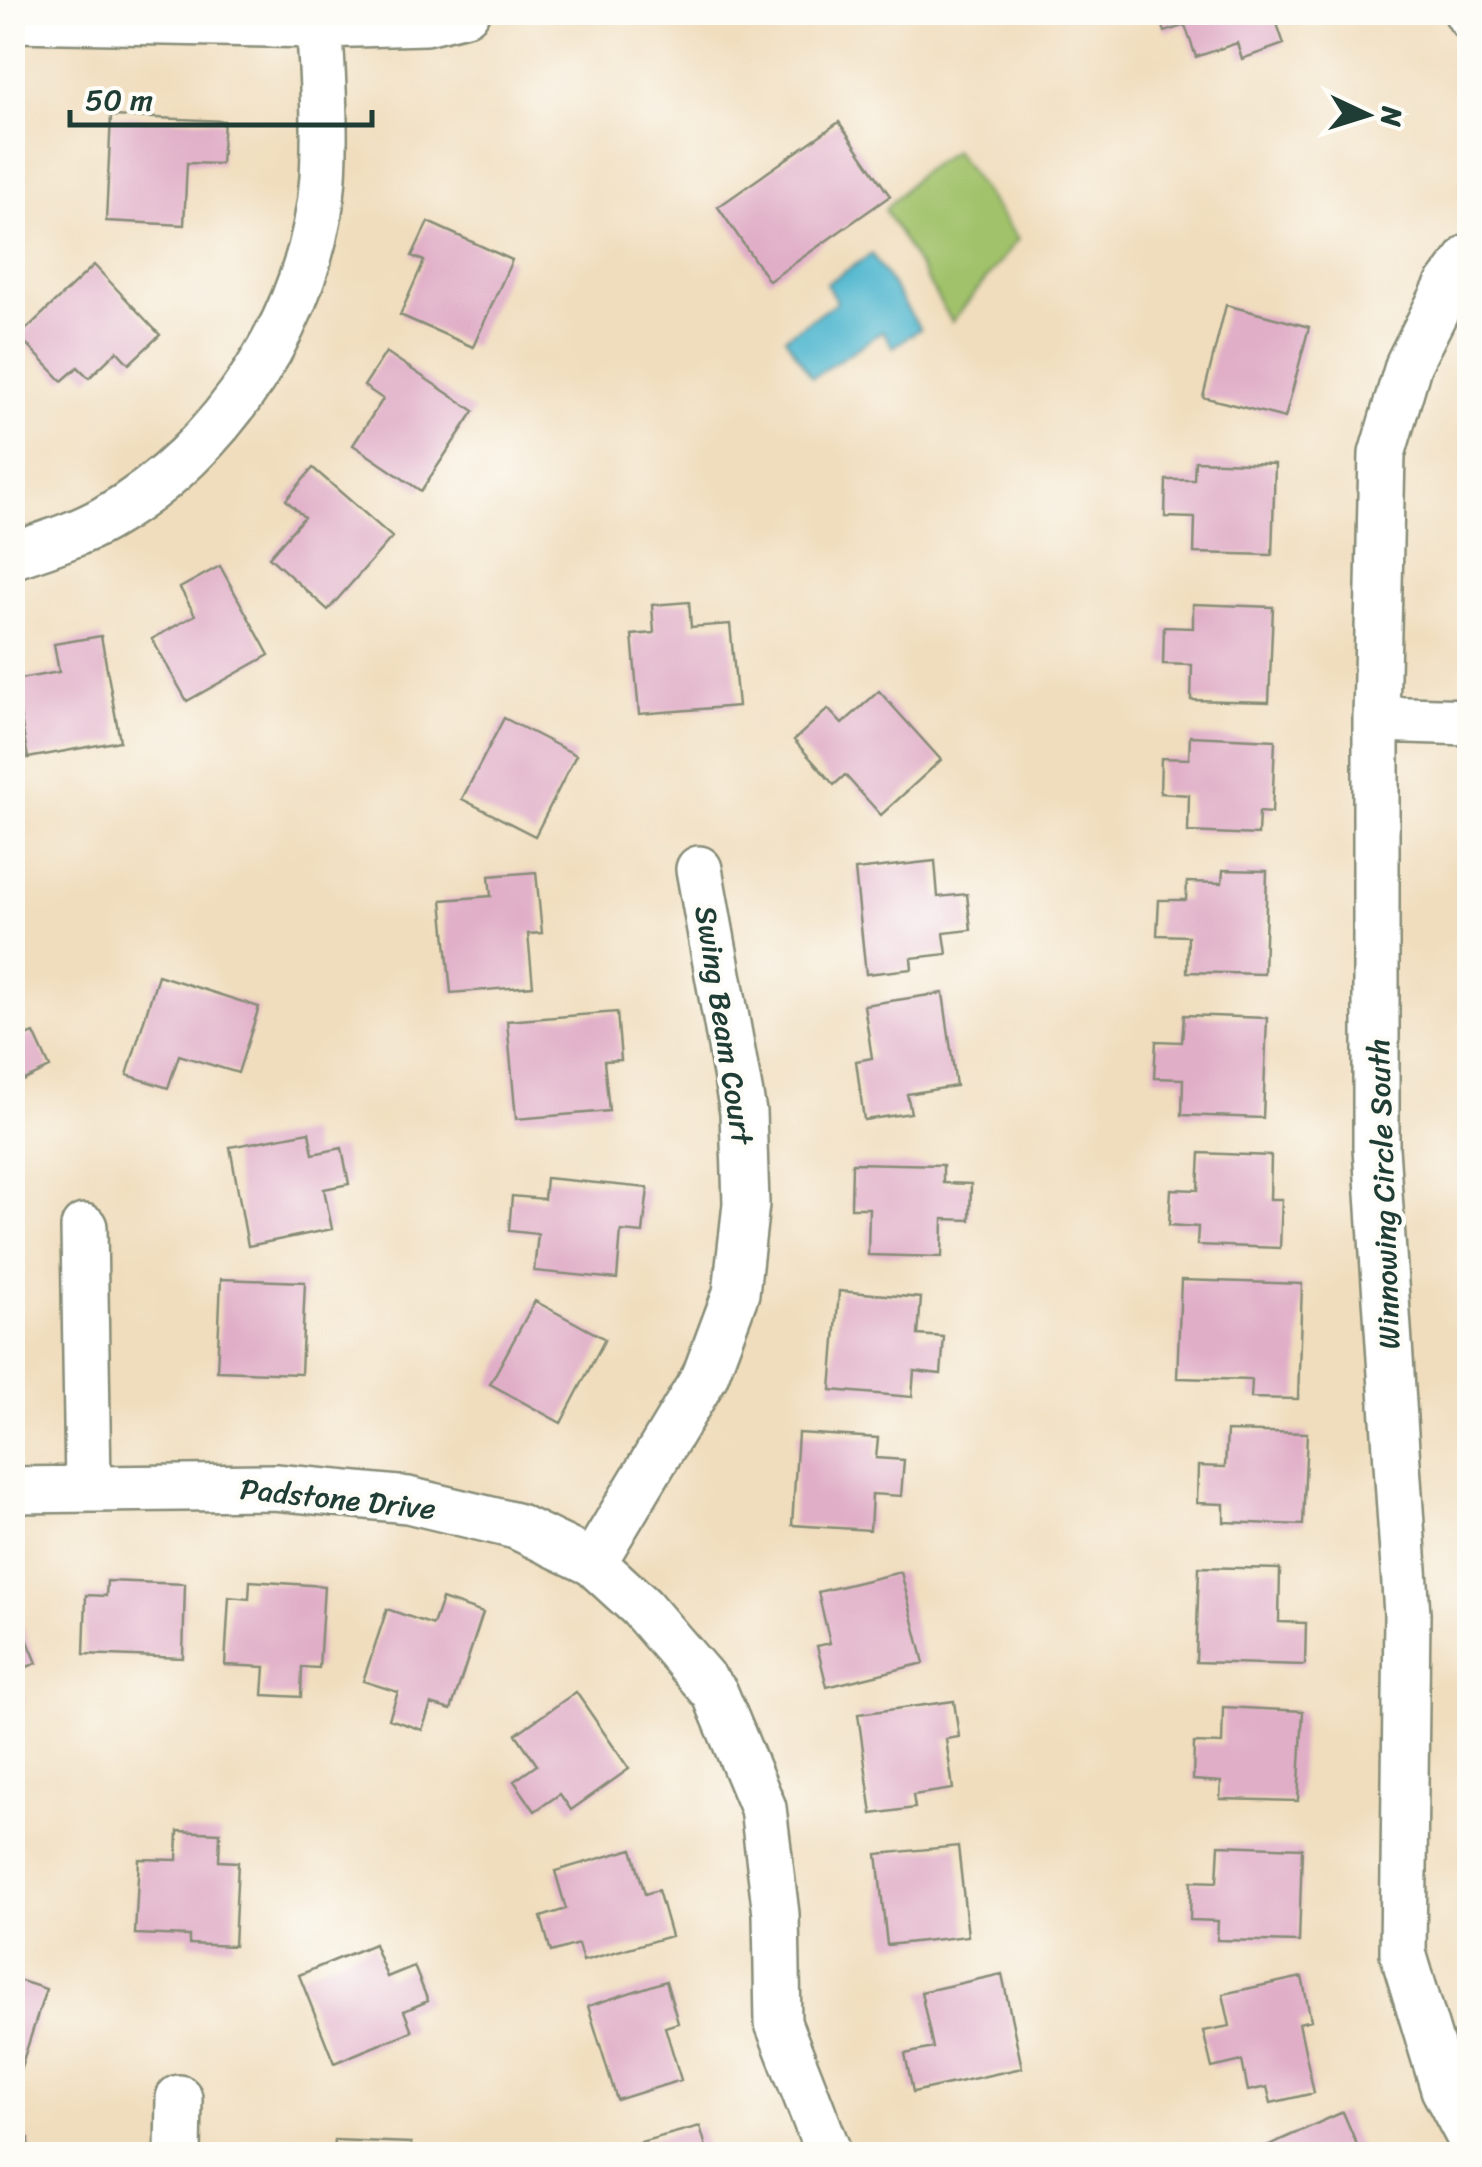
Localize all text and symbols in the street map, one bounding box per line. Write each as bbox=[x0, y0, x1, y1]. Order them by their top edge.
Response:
scale bar bbox=[70, 65, 372, 127]
north arrow bbox=[1317, 65, 1417, 165]
text: 50 m bbox=[85, 73, 153, 127]
text: N bbox=[1366, 104, 1417, 129]
street label: Swing Beam Court bbox=[678, 902, 770, 1150]
street label: Winnowing Circle South bbox=[1352, 1038, 1416, 1350]
street label: Padstone Drive bbox=[237, 1462, 439, 1536]

